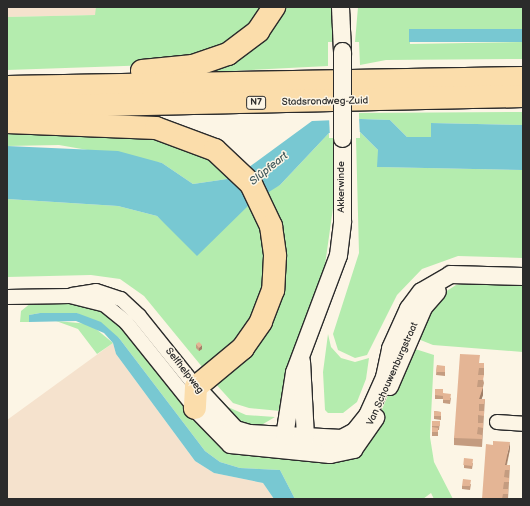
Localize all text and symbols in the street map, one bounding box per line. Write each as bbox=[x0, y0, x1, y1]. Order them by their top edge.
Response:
street label: Stadsrondweg-Zuid bbox=[282, 95, 368, 109]
road number: N7 bbox=[246, 96, 266, 110]
water label: Slûpfeart bbox=[247, 150, 291, 188]
street label: Akkerwinde bbox=[336, 161, 348, 213]
street label: Van Schouwenburgstraat bbox=[365, 320, 421, 428]
street label: Selfhelpweg bbox=[162, 346, 206, 396]

